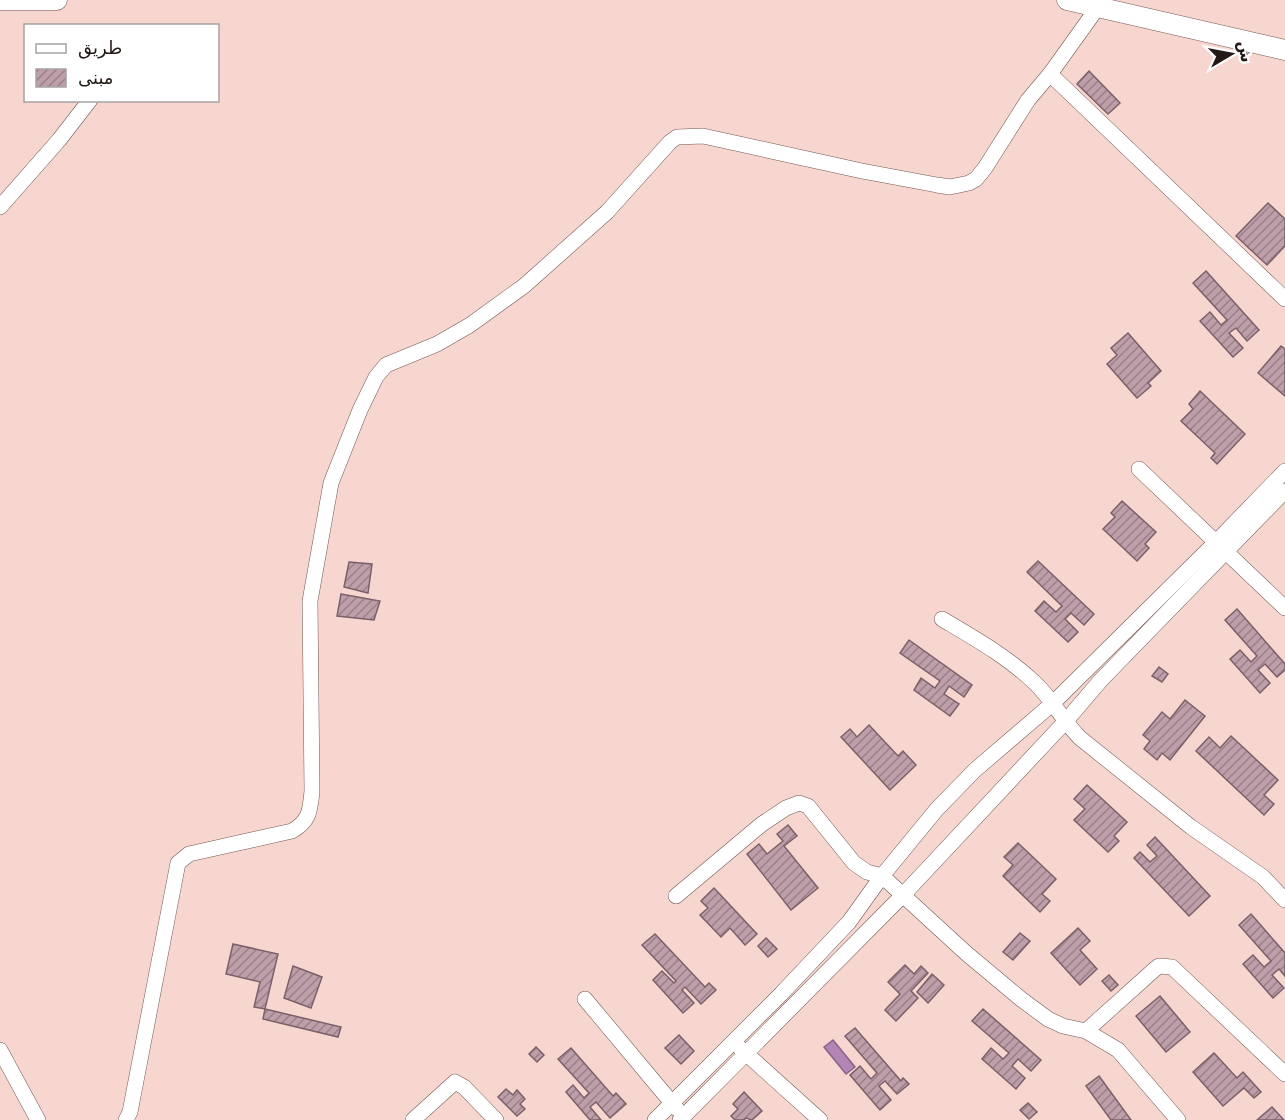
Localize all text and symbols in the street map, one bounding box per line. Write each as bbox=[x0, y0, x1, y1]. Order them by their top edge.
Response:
legend bbox=[24, 24, 219, 102]
north arrow bbox=[1201, 24, 1261, 84]
text: طريق bbox=[78, 37, 122, 59]
text: ش bbox=[1234, 39, 1257, 64]
text: مبنى bbox=[78, 67, 114, 88]

